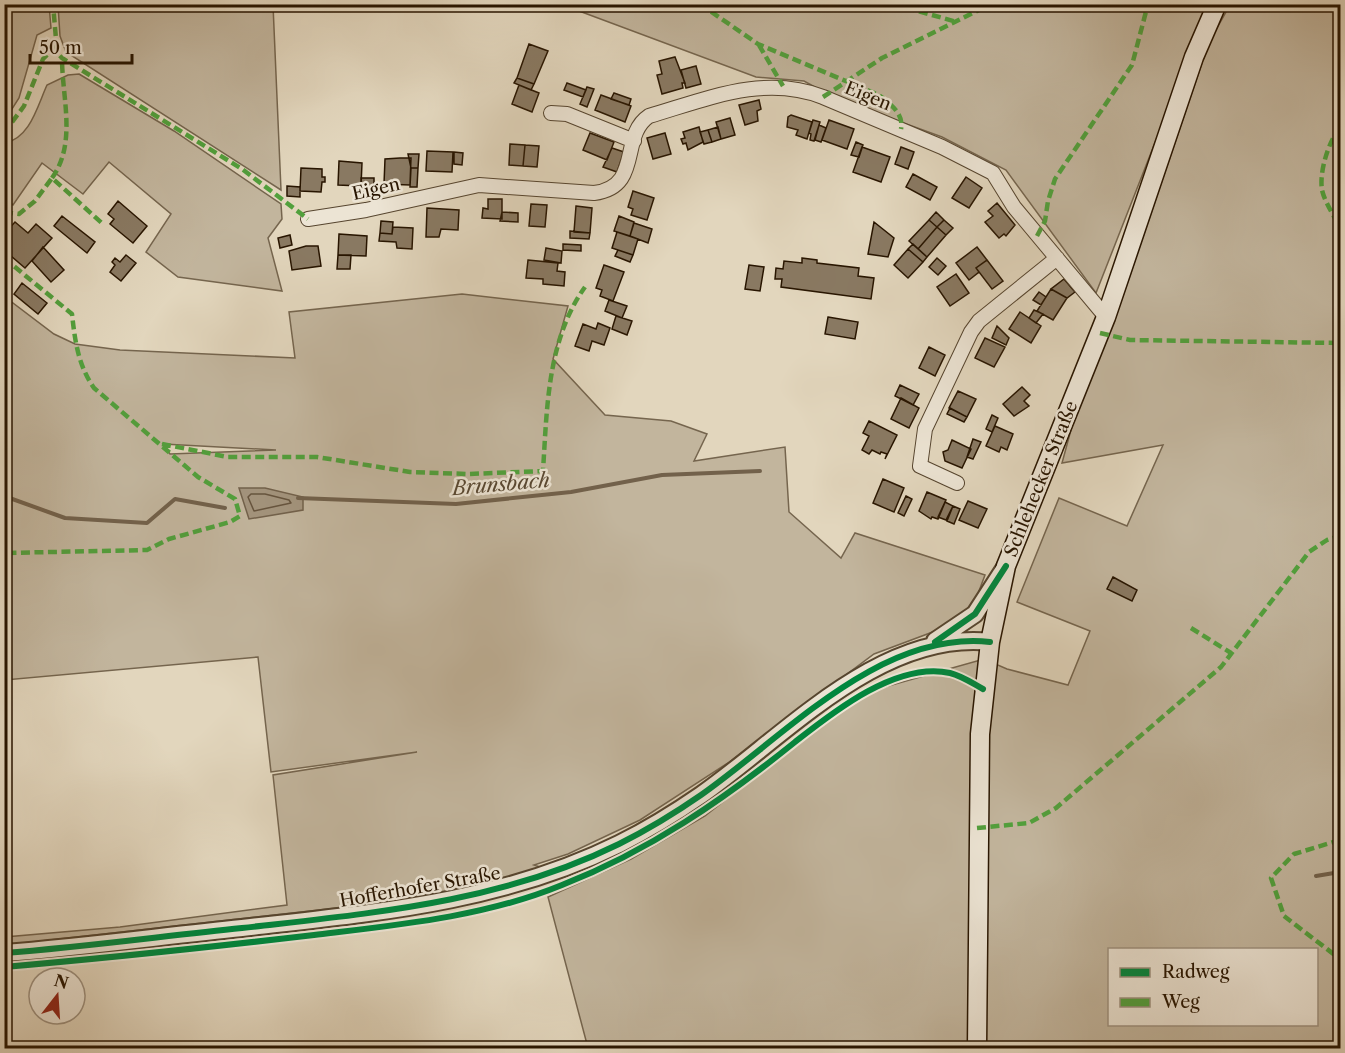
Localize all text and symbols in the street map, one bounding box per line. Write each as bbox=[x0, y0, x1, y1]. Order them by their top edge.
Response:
scale bar bbox=[30, 27, 132, 65]
text: 50 m bbox=[39, 37, 82, 59]
street label: Eigen bbox=[841, 77, 895, 115]
street label: Eigen bbox=[350, 173, 402, 205]
street label: Schlehecker Straße bbox=[1000, 398, 1082, 560]
water label: Brunsbach bbox=[449, 468, 551, 500]
street label: Hofferhofer Straße bbox=[338, 862, 502, 912]
legend bbox=[1108, 948, 1318, 1026]
text: Radweg bbox=[1162, 961, 1230, 983]
north arrow bbox=[27, 966, 87, 1026]
text: N bbox=[52, 970, 71, 993]
text: Weg bbox=[1161, 991, 1200, 1013]

